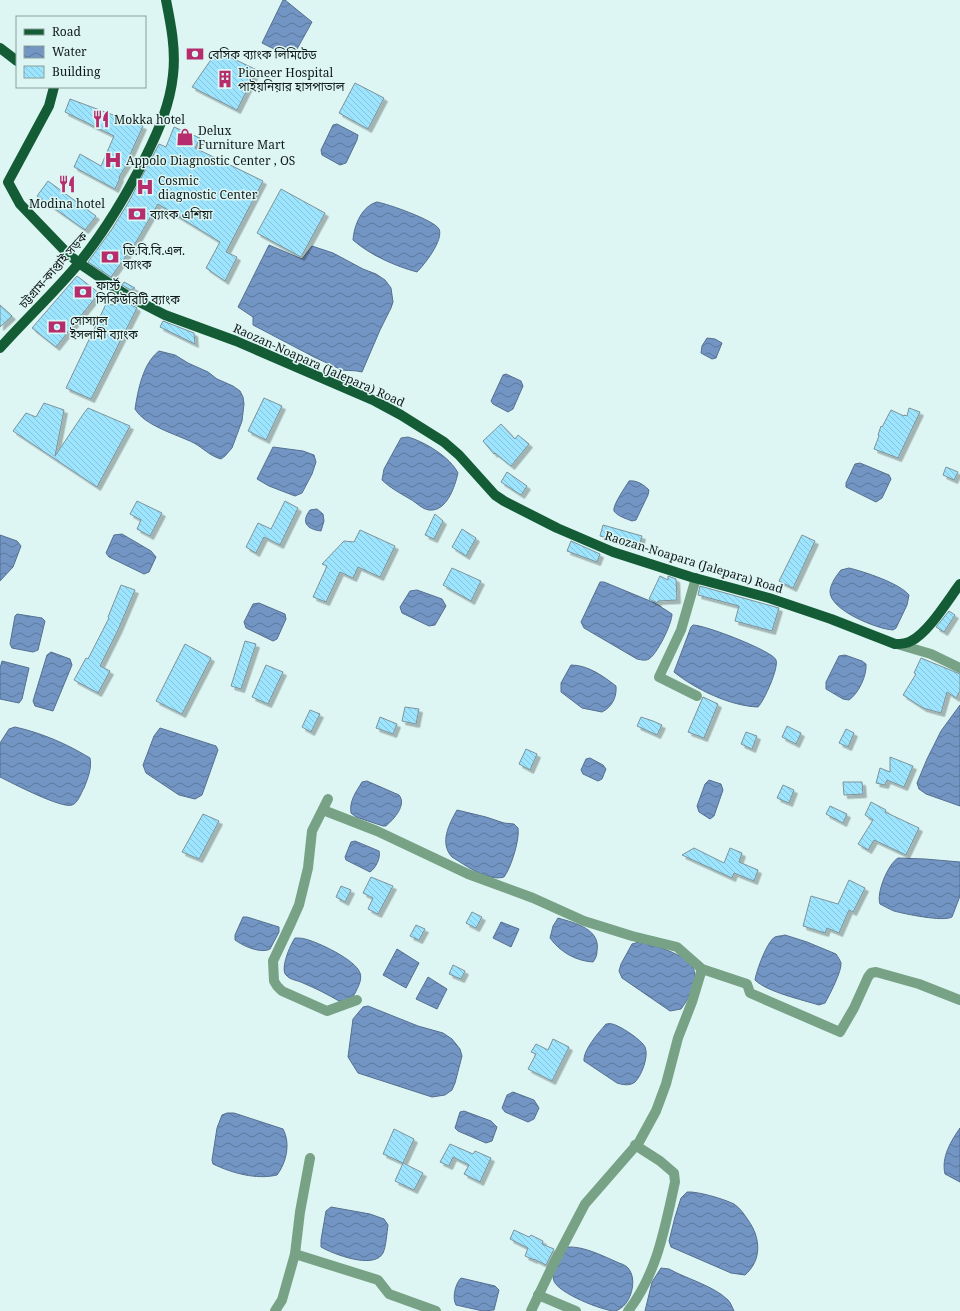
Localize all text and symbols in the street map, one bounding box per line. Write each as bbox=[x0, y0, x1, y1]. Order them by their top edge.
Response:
legend bbox=[16, 16, 146, 88]
text: Road bbox=[52, 23, 82, 40]
text: Water bbox=[52, 43, 87, 60]
bank icon: বেসিক ব্যাংক লিমিটেড bbox=[185, 44, 205, 64]
place label: বেসিক ব্যাংক লিমিটেড bbox=[208, 46, 317, 63]
text: Building bbox=[52, 63, 101, 80]
place label: Pioneer Hospital পাইয়নিয়ার হাসপাতাল bbox=[238, 64, 345, 95]
building icon: Pioneer Hospital পাইয়নিয়ার হাসপাতাল bbox=[215, 69, 235, 89]
restaurant icon: Mokka hotel bbox=[91, 109, 111, 129]
place label: Mokka hotel bbox=[114, 111, 185, 128]
place label: Delux Furniture Mart bbox=[198, 122, 285, 153]
shop icon: Delux Furniture Mart bbox=[175, 127, 195, 147]
hospital icon: Appolo Diagnostic Center , OS bbox=[103, 150, 123, 170]
place label: Appolo Diagnostic Center , OS bbox=[126, 152, 295, 169]
place label: Cosmic diagnostic Center bbox=[158, 172, 258, 203]
restaurant icon: Modina hotel bbox=[57, 174, 77, 194]
hospital icon: Cosmic diagnostic Center bbox=[135, 177, 155, 197]
place label: Modina hotel bbox=[29, 195, 105, 212]
bank icon: ব্যাংক এশিয়া bbox=[127, 204, 147, 224]
place label: ব্যাংক এশিয়া bbox=[149, 206, 213, 223]
street label: চট্টগ্রাম-কাপ্তাই সড়ক bbox=[14, 228, 91, 313]
place label: ডি.বি.বি.এল. ব্যাংক bbox=[122, 242, 185, 273]
bank icon: ডি.বি.বি.এল. ব্যাংক bbox=[100, 247, 120, 267]
place label: ফার্স্ট সিকিউরিটি ব্যাংক bbox=[95, 277, 180, 308]
bank icon: ফার্স্ট সিকিউরিটি ব্যাংক bbox=[73, 282, 93, 302]
place label: সোস্যাল ইসলামী ব্যাংক bbox=[69, 312, 138, 343]
bank icon: সোস্যাল ইসলামী ব্যাংক bbox=[47, 317, 67, 337]
street label: Raozan-Noapara (Jalepara) Road bbox=[231, 319, 408, 411]
street label: Raozan-Noapara (Jalepara) Road bbox=[603, 527, 786, 597]

